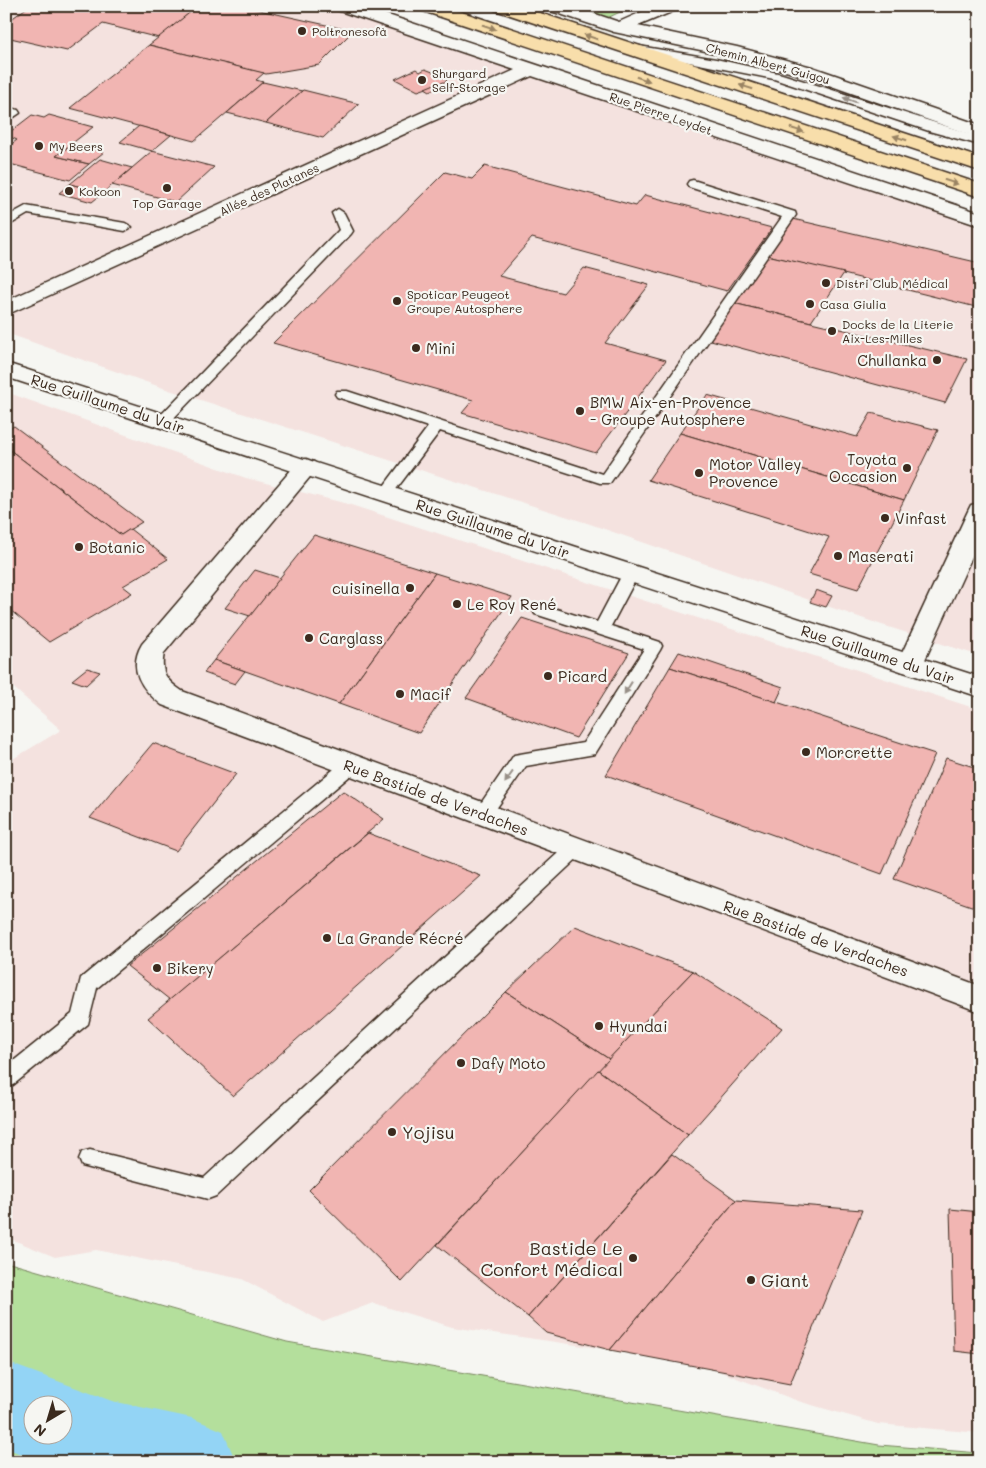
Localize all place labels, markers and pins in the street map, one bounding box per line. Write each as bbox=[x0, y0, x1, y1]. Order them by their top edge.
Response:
place label: Poltronesofà bbox=[312, 23, 387, 39]
marker: Poltronesofà bbox=[296, 25, 308, 37]
place label: Shurgard Self-Storage bbox=[432, 65, 506, 95]
marker: Shurgard Self-Storage bbox=[416, 74, 428, 86]
place label: My Beers bbox=[49, 138, 103, 154]
marker: My Beers bbox=[33, 140, 45, 152]
marker: Top Garage bbox=[161, 182, 173, 194]
place label: Kokoon bbox=[79, 183, 121, 199]
marker: Kokoon bbox=[63, 185, 75, 197]
place label: Top Garage bbox=[132, 195, 202, 211]
place label: Distri Club Médical bbox=[836, 275, 948, 291]
marker: Distri Club Médical bbox=[820, 277, 832, 289]
place label: Spoticar Peugeot Groupe Autosphere bbox=[407, 286, 522, 316]
marker: Spoticar Peugeot Groupe Autosphere bbox=[391, 295, 403, 307]
place label: Casa Giulia bbox=[820, 296, 886, 312]
marker: Casa Giulia bbox=[804, 298, 816, 310]
place label: Docks de la Literie Aix-Les-Milles bbox=[842, 316, 953, 346]
marker: Docks de la Literie Aix-Les-Milles bbox=[826, 325, 838, 337]
place label: Mini bbox=[426, 338, 455, 358]
marker: Mini bbox=[410, 342, 422, 354]
place label: Chullanka bbox=[857, 350, 927, 370]
marker: Chullanka bbox=[931, 354, 943, 366]
place label: BMW Aix-en-Provence - Groupe Autosphere bbox=[590, 392, 751, 429]
marker: BMW Aix-en-Provence - Groupe Autosphere bbox=[574, 405, 586, 417]
place label: Toyota Occasion bbox=[829, 449, 897, 486]
place label: Motor Valley Provence bbox=[709, 454, 801, 491]
marker: Toyota Occasion bbox=[901, 462, 913, 474]
marker: Motor Valley Provence bbox=[693, 467, 705, 479]
place label: Vinfast bbox=[895, 508, 947, 528]
marker: Vinfast bbox=[879, 512, 891, 524]
place label: Botanic bbox=[89, 537, 145, 557]
marker: Botanic bbox=[73, 541, 85, 553]
place label: Maserati bbox=[848, 546, 914, 566]
marker: Maserati bbox=[832, 550, 844, 562]
place label: cuisinella bbox=[332, 578, 400, 598]
marker: cuisinella bbox=[404, 582, 416, 594]
place label: Le Roy René bbox=[467, 594, 557, 614]
marker: Le Roy René bbox=[451, 598, 463, 610]
place label: Carglass bbox=[319, 628, 383, 648]
marker: Carglass bbox=[303, 632, 315, 644]
place label: Picard bbox=[558, 666, 607, 686]
marker: Picard bbox=[542, 670, 554, 682]
place label: Macif bbox=[410, 684, 452, 704]
marker: Macif bbox=[394, 688, 406, 700]
place label: Morcrette bbox=[816, 742, 893, 762]
marker: Morcrette bbox=[800, 746, 812, 758]
place label: La Grande Récré bbox=[337, 928, 463, 948]
marker: La Grande Récré bbox=[321, 932, 333, 944]
place label: Bikery bbox=[167, 958, 214, 978]
marker: Bikery bbox=[151, 962, 163, 974]
place label: Hyundai bbox=[609, 1016, 668, 1036]
marker: Hyundai bbox=[593, 1020, 605, 1032]
place label: Dafy Moto bbox=[471, 1053, 546, 1073]
marker: Dafy Moto bbox=[455, 1057, 467, 1069]
place label: Yojisu bbox=[402, 1120, 455, 1144]
marker: Yojisu bbox=[386, 1126, 398, 1138]
place label: Bastide Le Confort Médical bbox=[480, 1236, 623, 1281]
marker: Bastide Le Confort Médical bbox=[627, 1252, 639, 1264]
place label: Giant bbox=[761, 1268, 809, 1292]
marker: Giant bbox=[745, 1274, 757, 1286]

